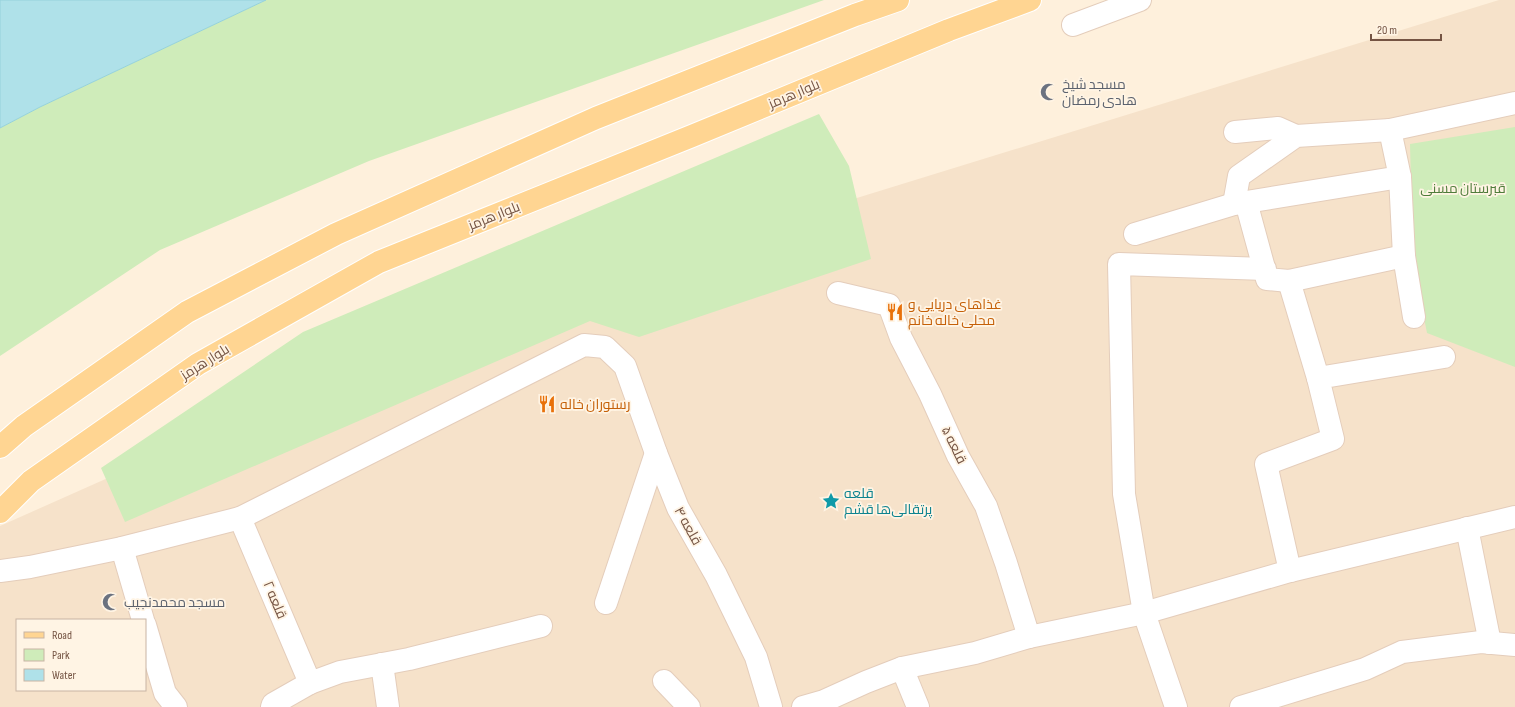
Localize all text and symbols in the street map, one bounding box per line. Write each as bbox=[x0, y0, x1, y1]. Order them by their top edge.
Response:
scale bar bbox=[1371, 16, 1441, 42]
text: 20 m bbox=[1377, 23, 1397, 38]
street label: بلوار هرمز bbox=[765, 76, 822, 113]
place label: مسجد شیخ هادی رمضان bbox=[1062, 76, 1137, 109]
mosque icon: مسجد شیخ هادی رمضان bbox=[1039, 82, 1059, 102]
park label: قبرستان مسنی bbox=[1420, 180, 1506, 197]
street label: بلوار هرمز bbox=[465, 198, 522, 234]
place label: غذاهای دریایی و محلی خاله‌ خانم bbox=[908, 296, 1002, 330]
restaurant icon: غذاهای دریایی و محلی خاله‌ خانم bbox=[885, 302, 905, 322]
street label: بلوار هرمز bbox=[177, 340, 233, 384]
restaurant icon: رستوران خاله bbox=[537, 394, 557, 414]
place label: رستوران خاله bbox=[560, 396, 630, 413]
street label: قلعه ۵ bbox=[938, 423, 970, 467]
place label: قلعه پرتقالی‌ها قشم bbox=[844, 485, 933, 519]
place icon: قلعه پرتقالی‌ها قشم bbox=[821, 491, 841, 511]
street label: قلعه ۴ bbox=[671, 504, 705, 548]
street label: قلعه ۲ bbox=[259, 579, 291, 621]
mosque icon: مسجد محمدنجیب bbox=[101, 592, 121, 612]
place label: مسجد محمدنجیب bbox=[124, 594, 225, 611]
legend bbox=[16, 619, 146, 691]
text: Road bbox=[52, 628, 72, 643]
text: Park bbox=[52, 648, 70, 663]
text: Water bbox=[52, 668, 76, 683]

